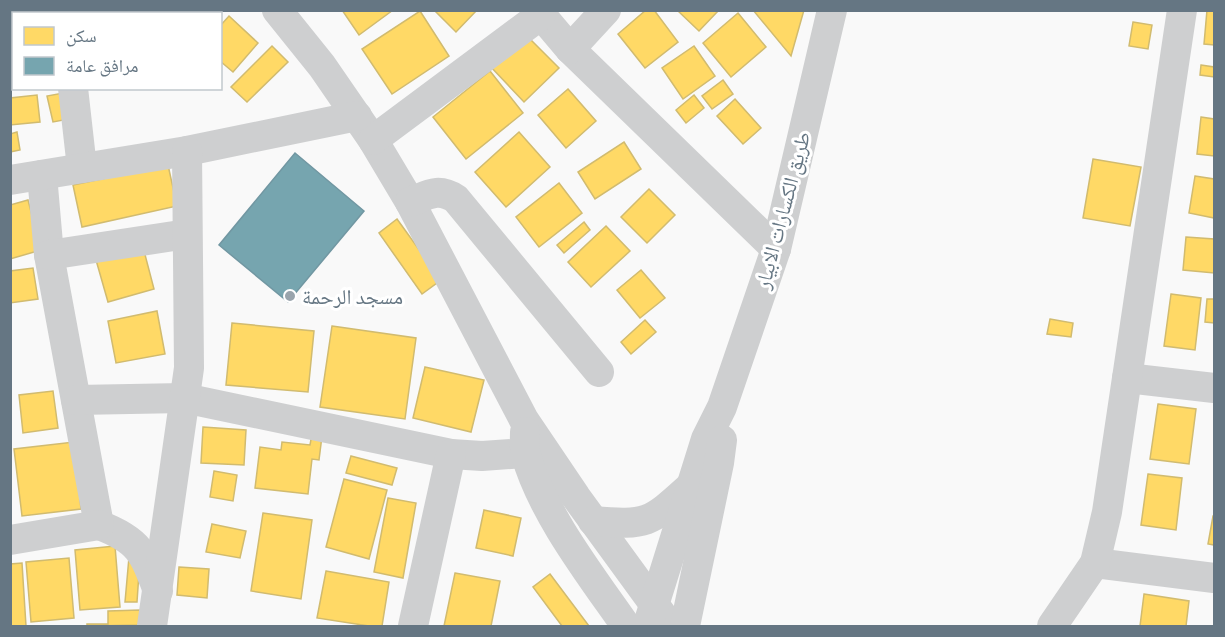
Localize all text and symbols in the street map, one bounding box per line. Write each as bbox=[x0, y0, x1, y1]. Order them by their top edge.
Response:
legend bbox=[12, 12, 222, 90]
text: سكن bbox=[66, 23, 97, 47]
text: مرافق عامة bbox=[66, 53, 138, 77]
street label: طريق الكسارات الابيار bbox=[747, 128, 816, 293]
place label: مسجد الرحمة bbox=[302, 282, 403, 310]
marker: مسجد الرحمة bbox=[283, 289, 297, 303]

